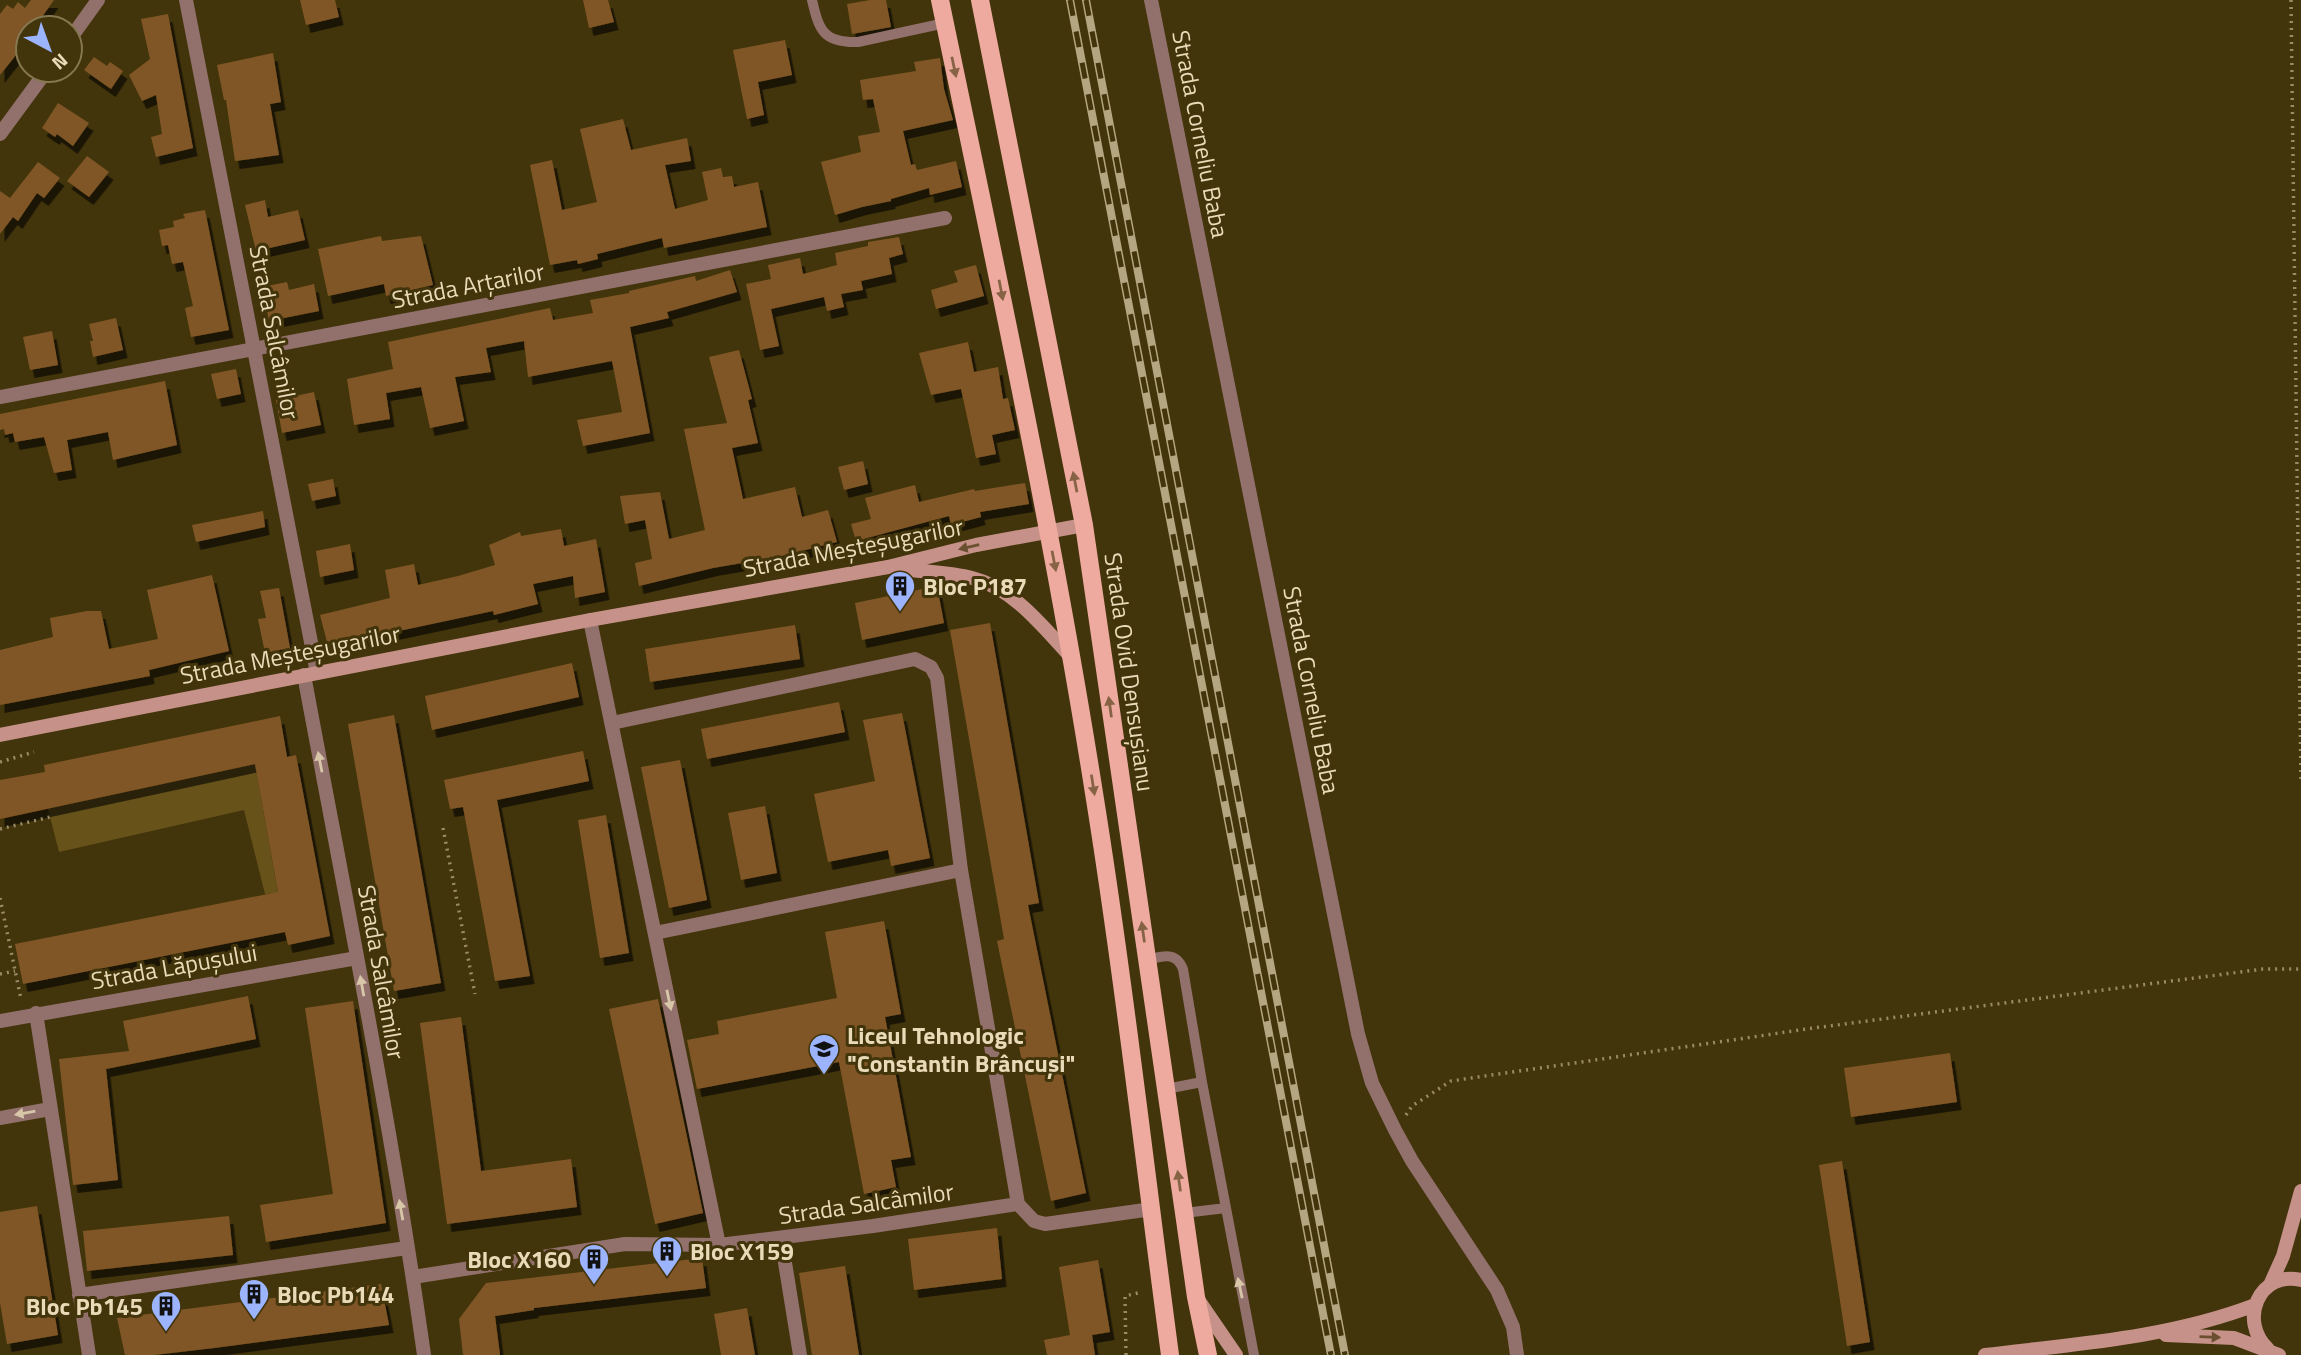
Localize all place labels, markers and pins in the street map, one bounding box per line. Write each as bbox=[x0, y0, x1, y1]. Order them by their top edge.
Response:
place label: Bloc P187 bbox=[923, 568, 1027, 604]
building icon: Bloc P187 bbox=[883, 569, 917, 613]
place label: Liceul Tehnologic "Constantin Brâncuși" bbox=[847, 1017, 1075, 1081]
school or university icon: Liceul Tehnologic "Constantin Brâncuși" bbox=[807, 1032, 841, 1076]
place label: Bloc X159 bbox=[690, 1233, 794, 1269]
building icon: Bloc X159 bbox=[650, 1234, 684, 1278]
place label: Bloc X160 bbox=[467, 1241, 571, 1277]
building icon: Bloc X160 bbox=[577, 1242, 611, 1286]
place label: Bloc Pb144 bbox=[277, 1276, 394, 1312]
building icon: Bloc Pb144 bbox=[237, 1277, 271, 1321]
place label: Bloc Pb145 bbox=[26, 1288, 143, 1324]
building icon: Bloc Pb145 bbox=[149, 1289, 183, 1333]

